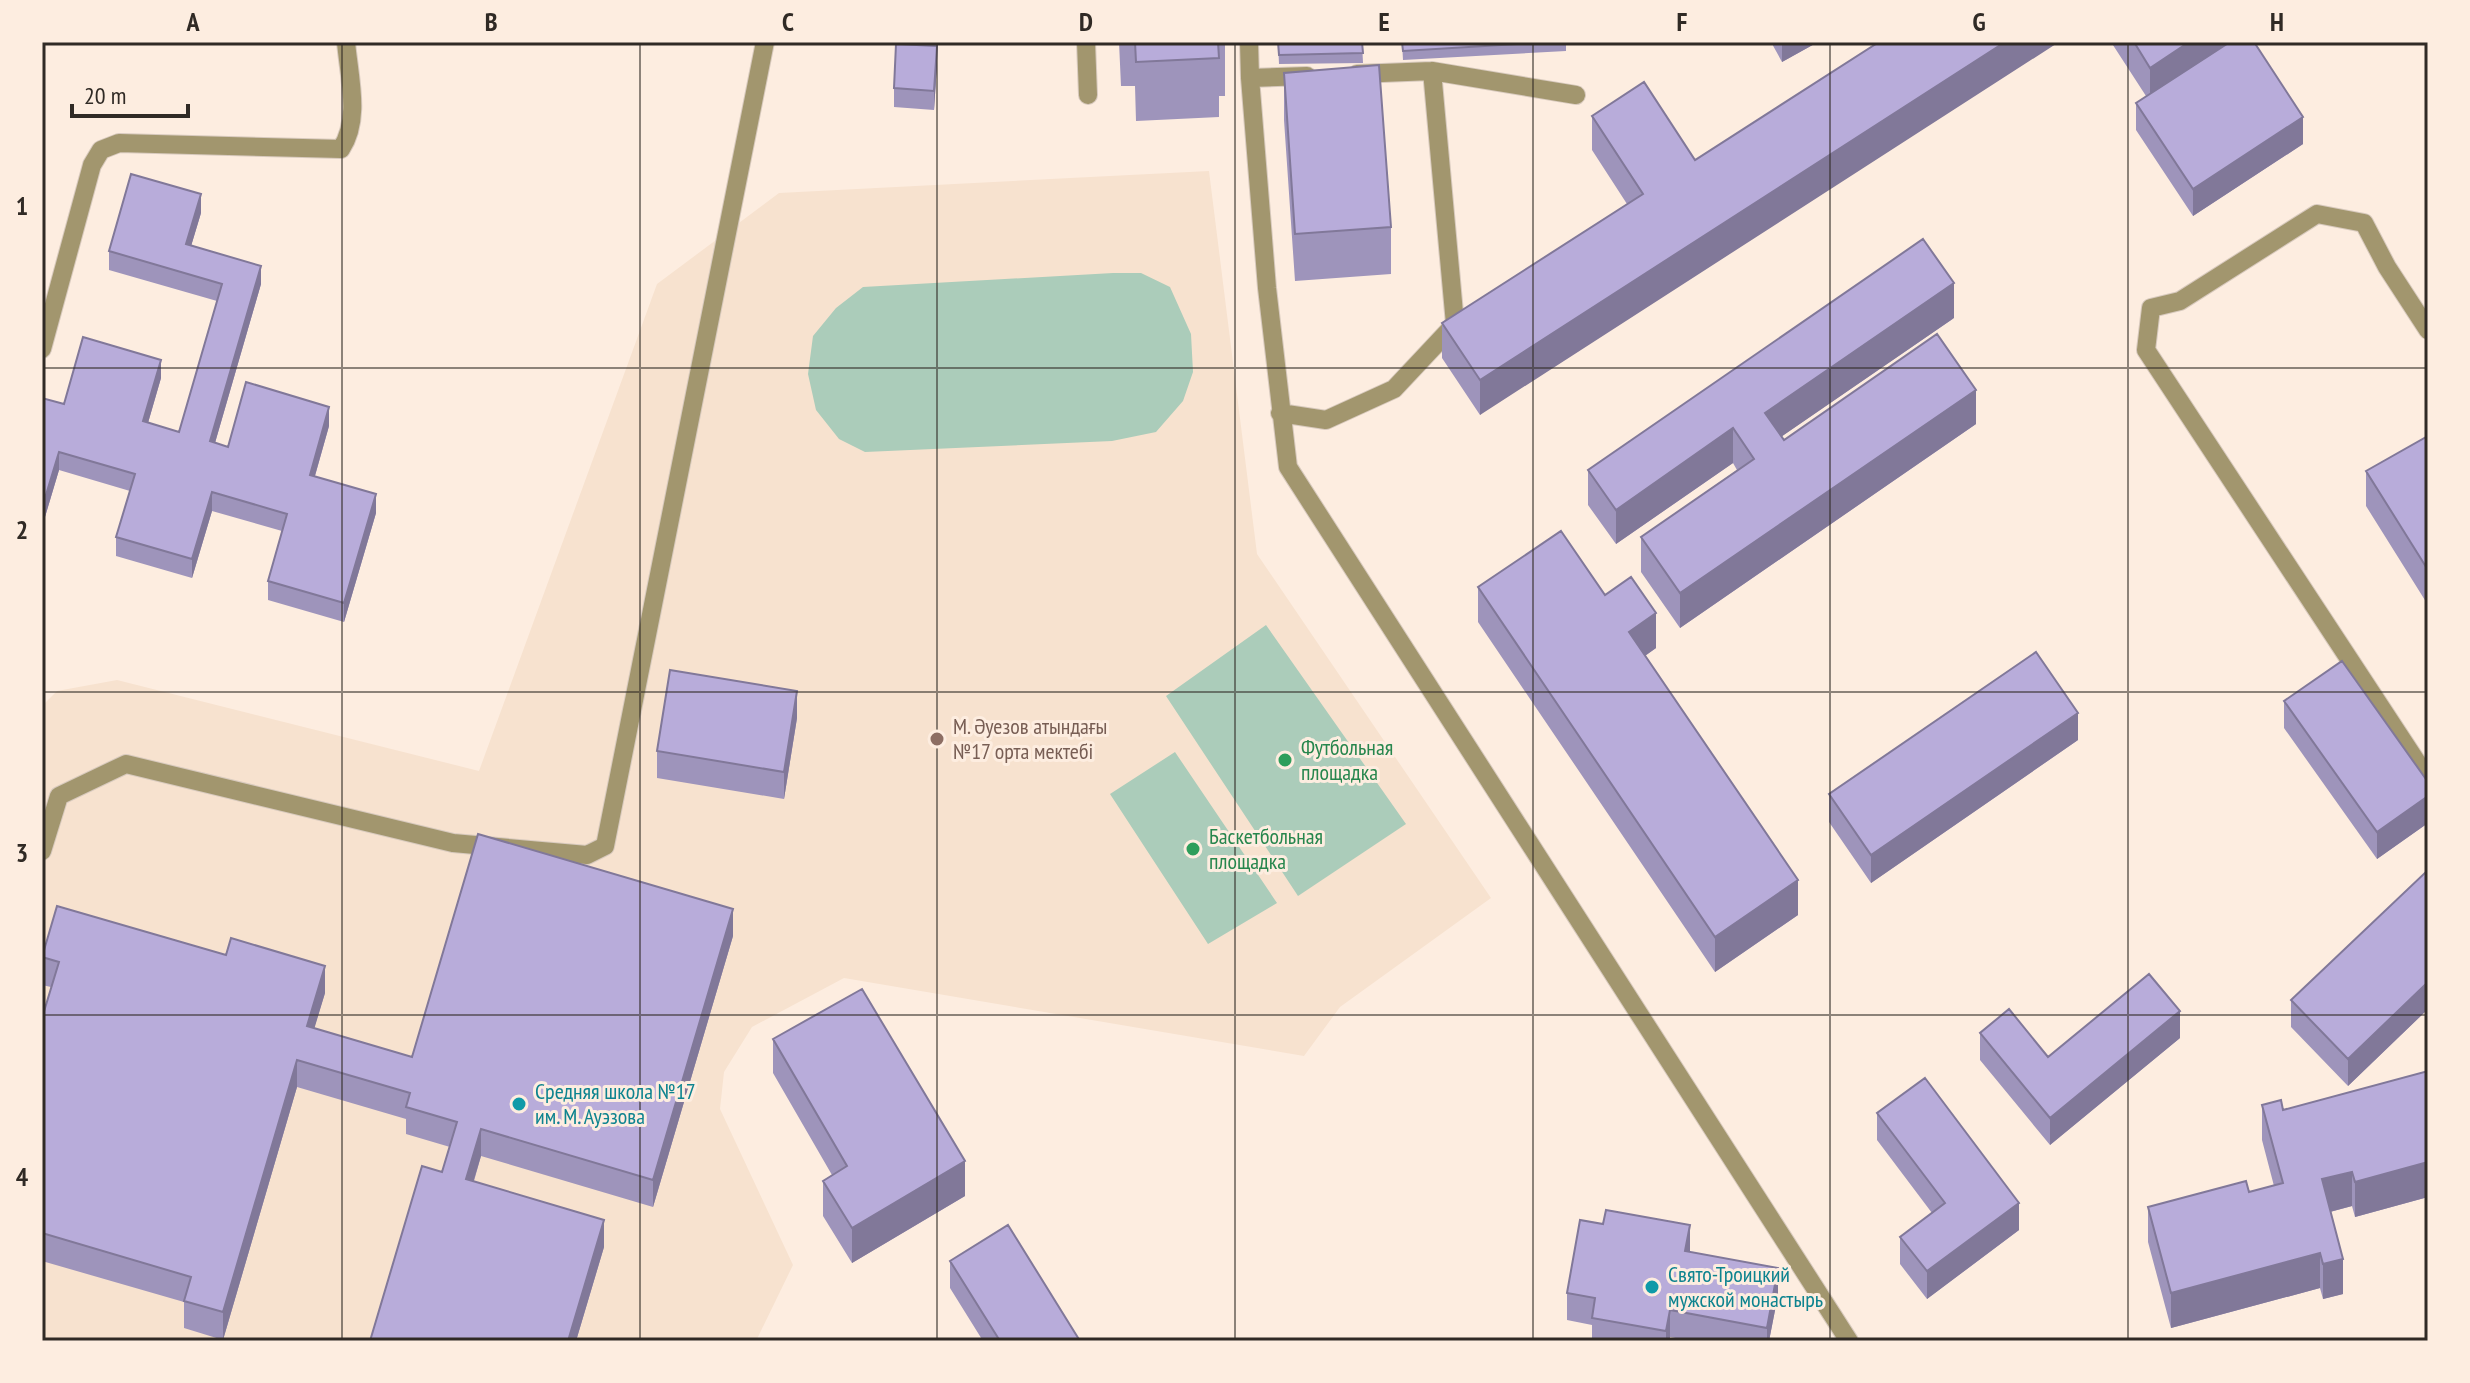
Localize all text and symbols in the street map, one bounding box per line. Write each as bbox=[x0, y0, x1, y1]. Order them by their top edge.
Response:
text: A bbox=[185, 5, 200, 38]
text: B bbox=[485, 5, 498, 38]
text: C bbox=[782, 5, 794, 38]
text: D bbox=[1079, 5, 1093, 38]
text: E bbox=[1378, 5, 1390, 38]
text: F bbox=[1677, 5, 1688, 38]
text: G bbox=[1972, 5, 1986, 38]
text: H bbox=[2270, 5, 2284, 38]
scale bar bbox=[72, 68, 188, 118]
text: 20 m bbox=[84, 80, 126, 111]
text: 1 bbox=[16, 189, 28, 222]
text: 2 bbox=[16, 513, 28, 546]
place label: М. Әуезов атындағы №17 орта мектебі bbox=[953, 712, 1107, 765]
marker: М. Әуезов атындағы №17 орта мектебі bbox=[928, 730, 946, 748]
place label: Футбольная площадка bbox=[1301, 733, 1393, 786]
marker: Футбольная площадка bbox=[1276, 751, 1294, 769]
place label: Баскетбольная площадка bbox=[1209, 822, 1323, 875]
text: 3 bbox=[16, 836, 28, 869]
marker: Баскетбольная площадка bbox=[1184, 840, 1202, 858]
place label: Средняя школа №17 им. М. Ауэзова bbox=[535, 1077, 696, 1130]
marker: Средняя школа №17 им. М. Ауэзова bbox=[510, 1095, 528, 1113]
text: 4 bbox=[16, 1160, 29, 1193]
place label: Свято-Троицкий мужской монастырь bbox=[1668, 1260, 1823, 1313]
marker: Свято-Троицкий мужской монастырь bbox=[1643, 1278, 1661, 1296]

